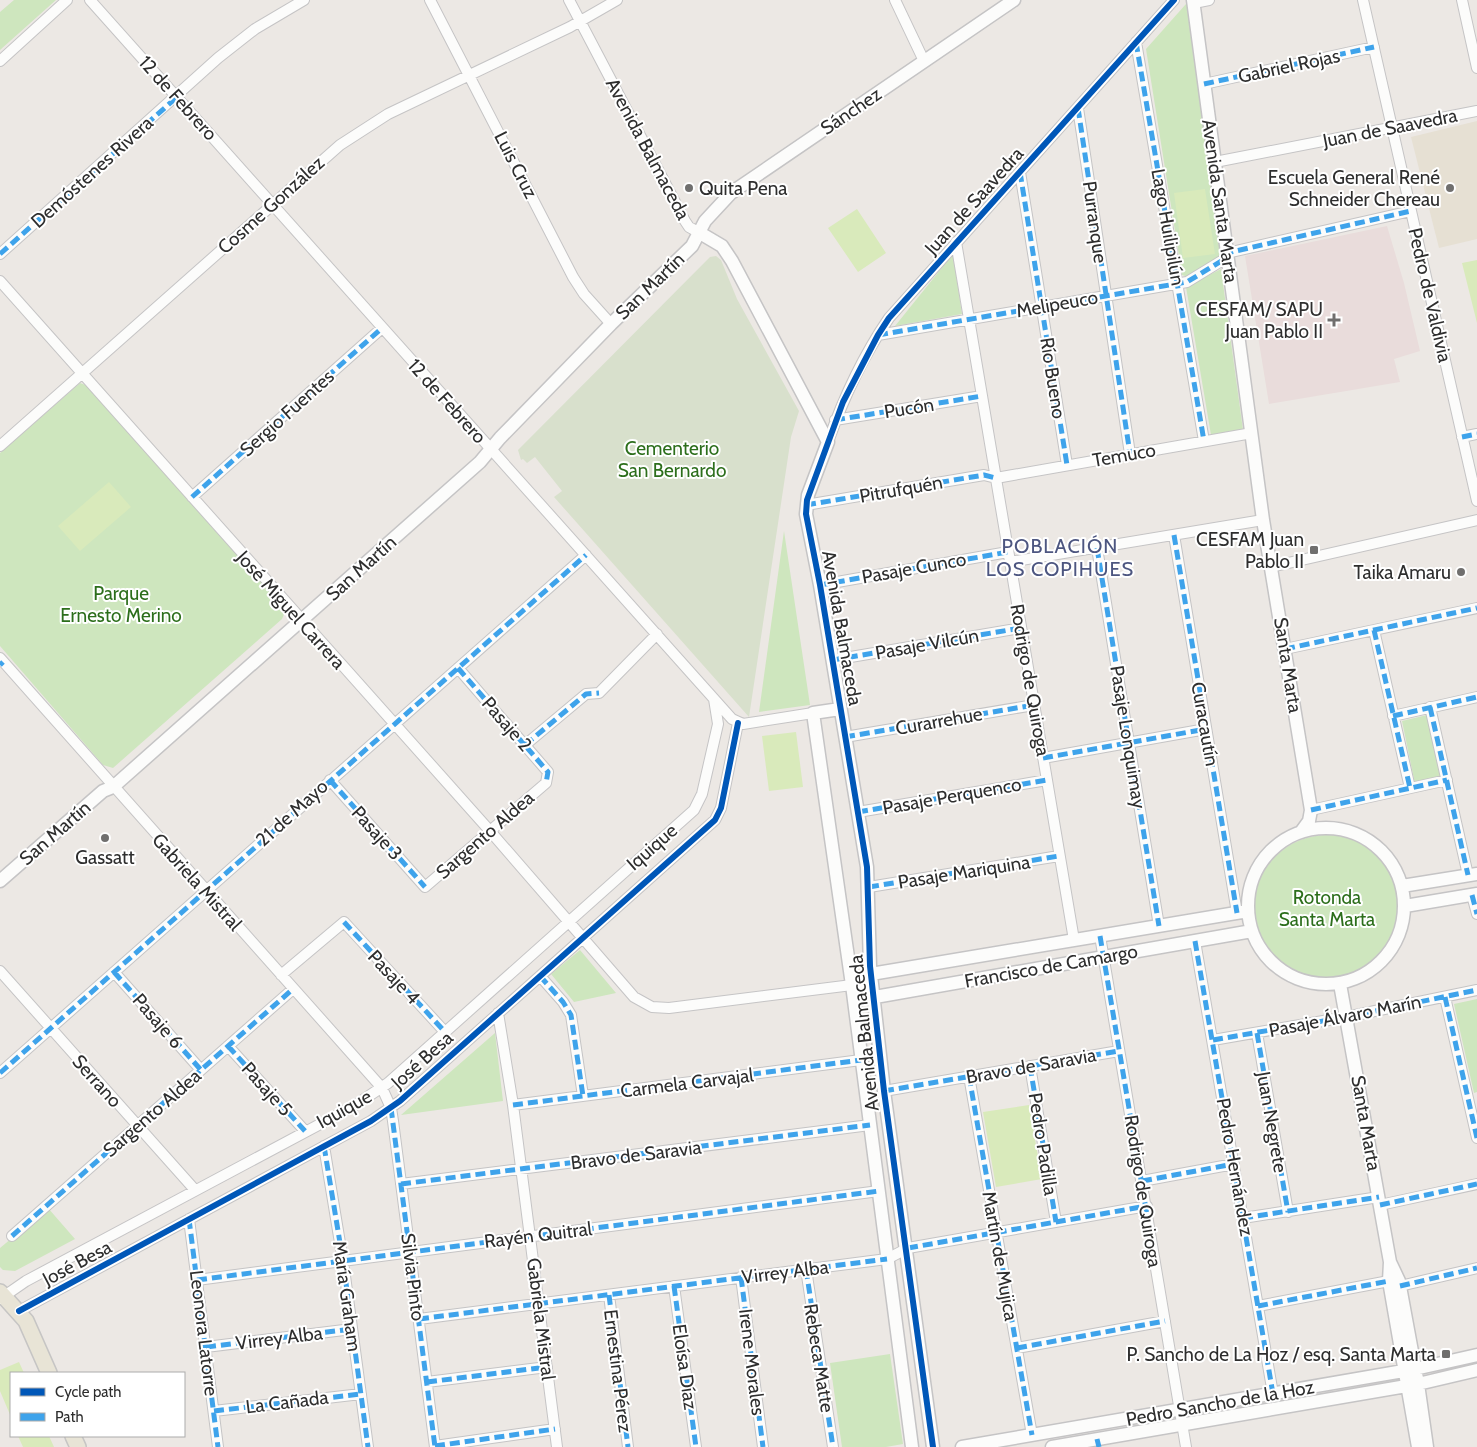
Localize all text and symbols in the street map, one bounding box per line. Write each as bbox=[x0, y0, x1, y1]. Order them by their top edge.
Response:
street label: Gabriel Rojas bbox=[1236, 44, 1342, 88]
street label: 12 de Febrero bbox=[134, 51, 222, 145]
street label: Avenida Balmaceda bbox=[601, 74, 695, 224]
street label: Sánchez bbox=[816, 82, 886, 140]
street label: Juan de Saavedra bbox=[1320, 104, 1459, 153]
street label: Demóstenes Rivera bbox=[26, 111, 158, 233]
street label: Avenida Santa Marta bbox=[1197, 118, 1243, 284]
street label: Luis Cruz bbox=[489, 128, 543, 202]
street label: Juan de Saavedra bbox=[919, 143, 1028, 260]
street label: Cosme González bbox=[213, 151, 329, 259]
place label: Escuela General René Schneider Chereau bbox=[1268, 166, 1440, 211]
street label: Lago Huilipilún bbox=[1146, 167, 1190, 287]
place label: Quita Pena bbox=[699, 177, 787, 200]
street label: Purranque bbox=[1078, 180, 1112, 265]
marker: Quita Pena bbox=[683, 182, 695, 194]
marker: Escuela General René Schneider Chereau bbox=[1444, 182, 1456, 194]
street label: Pedro de Valdivia bbox=[1403, 226, 1457, 364]
street label: San Martín bbox=[611, 248, 689, 324]
street label: Melipeuco bbox=[1014, 285, 1100, 323]
place label: CESFAM/ SAPU Juan Pablo II bbox=[1196, 298, 1323, 343]
marker: CESFAM/ SAPU Juan Pablo II bbox=[1327, 313, 1341, 327]
street label: Río Bueno bbox=[1035, 336, 1071, 420]
street label: 12 de Febrero bbox=[403, 354, 491, 448]
street label: Sergio Fuentes bbox=[235, 365, 339, 461]
street label: Pucón bbox=[882, 393, 936, 423]
park label: Cementerio San Bernardo bbox=[618, 437, 726, 482]
street label: Temuco bbox=[1091, 438, 1157, 472]
street label: Pitrufquén bbox=[858, 470, 944, 508]
place label: CESFAM Juan Pablo II bbox=[1196, 528, 1304, 573]
street label: San Martín bbox=[321, 530, 401, 606]
district label: POBLACIÓN LOS COPIHUES bbox=[986, 534, 1134, 581]
marker: CESFAM Juan Pablo II bbox=[1308, 544, 1320, 556]
street label: José Miguel Carrera bbox=[231, 545, 350, 674]
street label: Pasaje Cunco bbox=[860, 547, 968, 589]
street label: Avenida Balmaceda bbox=[817, 549, 867, 707]
place label: Taika Amaru bbox=[1354, 561, 1451, 584]
marker: Taika Amaru bbox=[1455, 566, 1467, 578]
park label: Parque Ernesto Merino bbox=[60, 582, 182, 627]
street label: Rodrigo de Quiroga bbox=[1005, 602, 1055, 758]
street label: Santa Marta bbox=[1269, 616, 1307, 714]
street label: Pasaje Vilcún bbox=[873, 624, 981, 664]
street label: Pasaje Lonquimay bbox=[1105, 664, 1151, 811]
street label: Curacautín bbox=[1186, 680, 1224, 768]
street label: Pasaje 2 bbox=[477, 692, 537, 756]
street label: Curarrehue bbox=[894, 702, 985, 740]
street label: Pasaje Perquenco bbox=[881, 772, 1023, 820]
street label: 21 de Mayo bbox=[251, 775, 333, 851]
street label: Sargento Aldea bbox=[431, 786, 539, 884]
street label: San Martín bbox=[15, 796, 95, 870]
street label: Pasaje 3 bbox=[347, 801, 407, 865]
street label: Iquique bbox=[622, 819, 682, 875]
street label: Gabriela Mistral bbox=[147, 829, 247, 936]
marker: Gassatt bbox=[99, 832, 111, 844]
place label: Gassatt bbox=[75, 846, 135, 869]
street label: Pasaje Mariquina bbox=[896, 850, 1032, 894]
park label: Rotonda Santa Marta bbox=[1279, 886, 1375, 931]
street label: Francisco de Camargo bbox=[963, 939, 1139, 993]
street label: Pasaje 4 bbox=[363, 945, 425, 1009]
street label: Avenida Balmaceda bbox=[844, 954, 884, 1112]
street label: Pasaje 6 bbox=[128, 989, 188, 1053]
street label: Pasaje Álvaro Marín bbox=[1267, 989, 1423, 1042]
street label: José Besa bbox=[386, 1026, 458, 1094]
street label: Bravo de Saravia bbox=[964, 1043, 1098, 1089]
street label: Serrano bbox=[67, 1050, 127, 1112]
street label: Pasaje 5 bbox=[237, 1057, 297, 1121]
street label: Carmela Carvajal bbox=[619, 1063, 755, 1103]
street label: Sargento Aldea bbox=[98, 1064, 206, 1162]
street label: Juan Negrete bbox=[1252, 1069, 1292, 1175]
street label: Santa Marta bbox=[1346, 1074, 1386, 1172]
street label: Iquique bbox=[312, 1084, 376, 1133]
street label: Pedro Padilla bbox=[1024, 1091, 1062, 1197]
street label: Pedro Hernández bbox=[1212, 1096, 1258, 1238]
street label: Rodrigo de Quiroga bbox=[1120, 1113, 1166, 1269]
street label: Bravo de Saravia bbox=[569, 1136, 703, 1174]
street label: Martín de Mujica bbox=[977, 1189, 1023, 1323]
street label: Rayén Quitral bbox=[483, 1217, 594, 1253]
street label: Silvia Pinto bbox=[396, 1232, 430, 1322]
street label: José Besa bbox=[38, 1235, 115, 1291]
street label: María Graham bbox=[328, 1239, 366, 1353]
street label: Virrey Alba bbox=[740, 1255, 830, 1289]
street label: Gabriela Mistral bbox=[522, 1257, 560, 1382]
street label: Leonora Latorre bbox=[185, 1269, 223, 1397]
street label: Rebeca Matte bbox=[799, 1302, 839, 1414]
street label: Irene Morales bbox=[734, 1307, 770, 1417]
street label: Ernestina Pérez bbox=[599, 1308, 637, 1434]
street label: Virrey Alba bbox=[234, 1321, 324, 1355]
street label: Eloísa Díaz bbox=[668, 1323, 702, 1411]
place label: P. Sancho de La Hoz / esq. Santa Marta bbox=[1127, 1343, 1436, 1366]
marker: P. Sancho de La Hoz / esq. Santa Marta bbox=[1440, 1348, 1452, 1360]
legend bbox=[10, 1372, 185, 1437]
street label: Pedro Sancho de la Hoz bbox=[1124, 1375, 1316, 1431]
text: Cycle path bbox=[55, 1383, 121, 1401]
street label: La Cañada bbox=[244, 1386, 330, 1418]
text: Path bbox=[55, 1408, 84, 1426]

